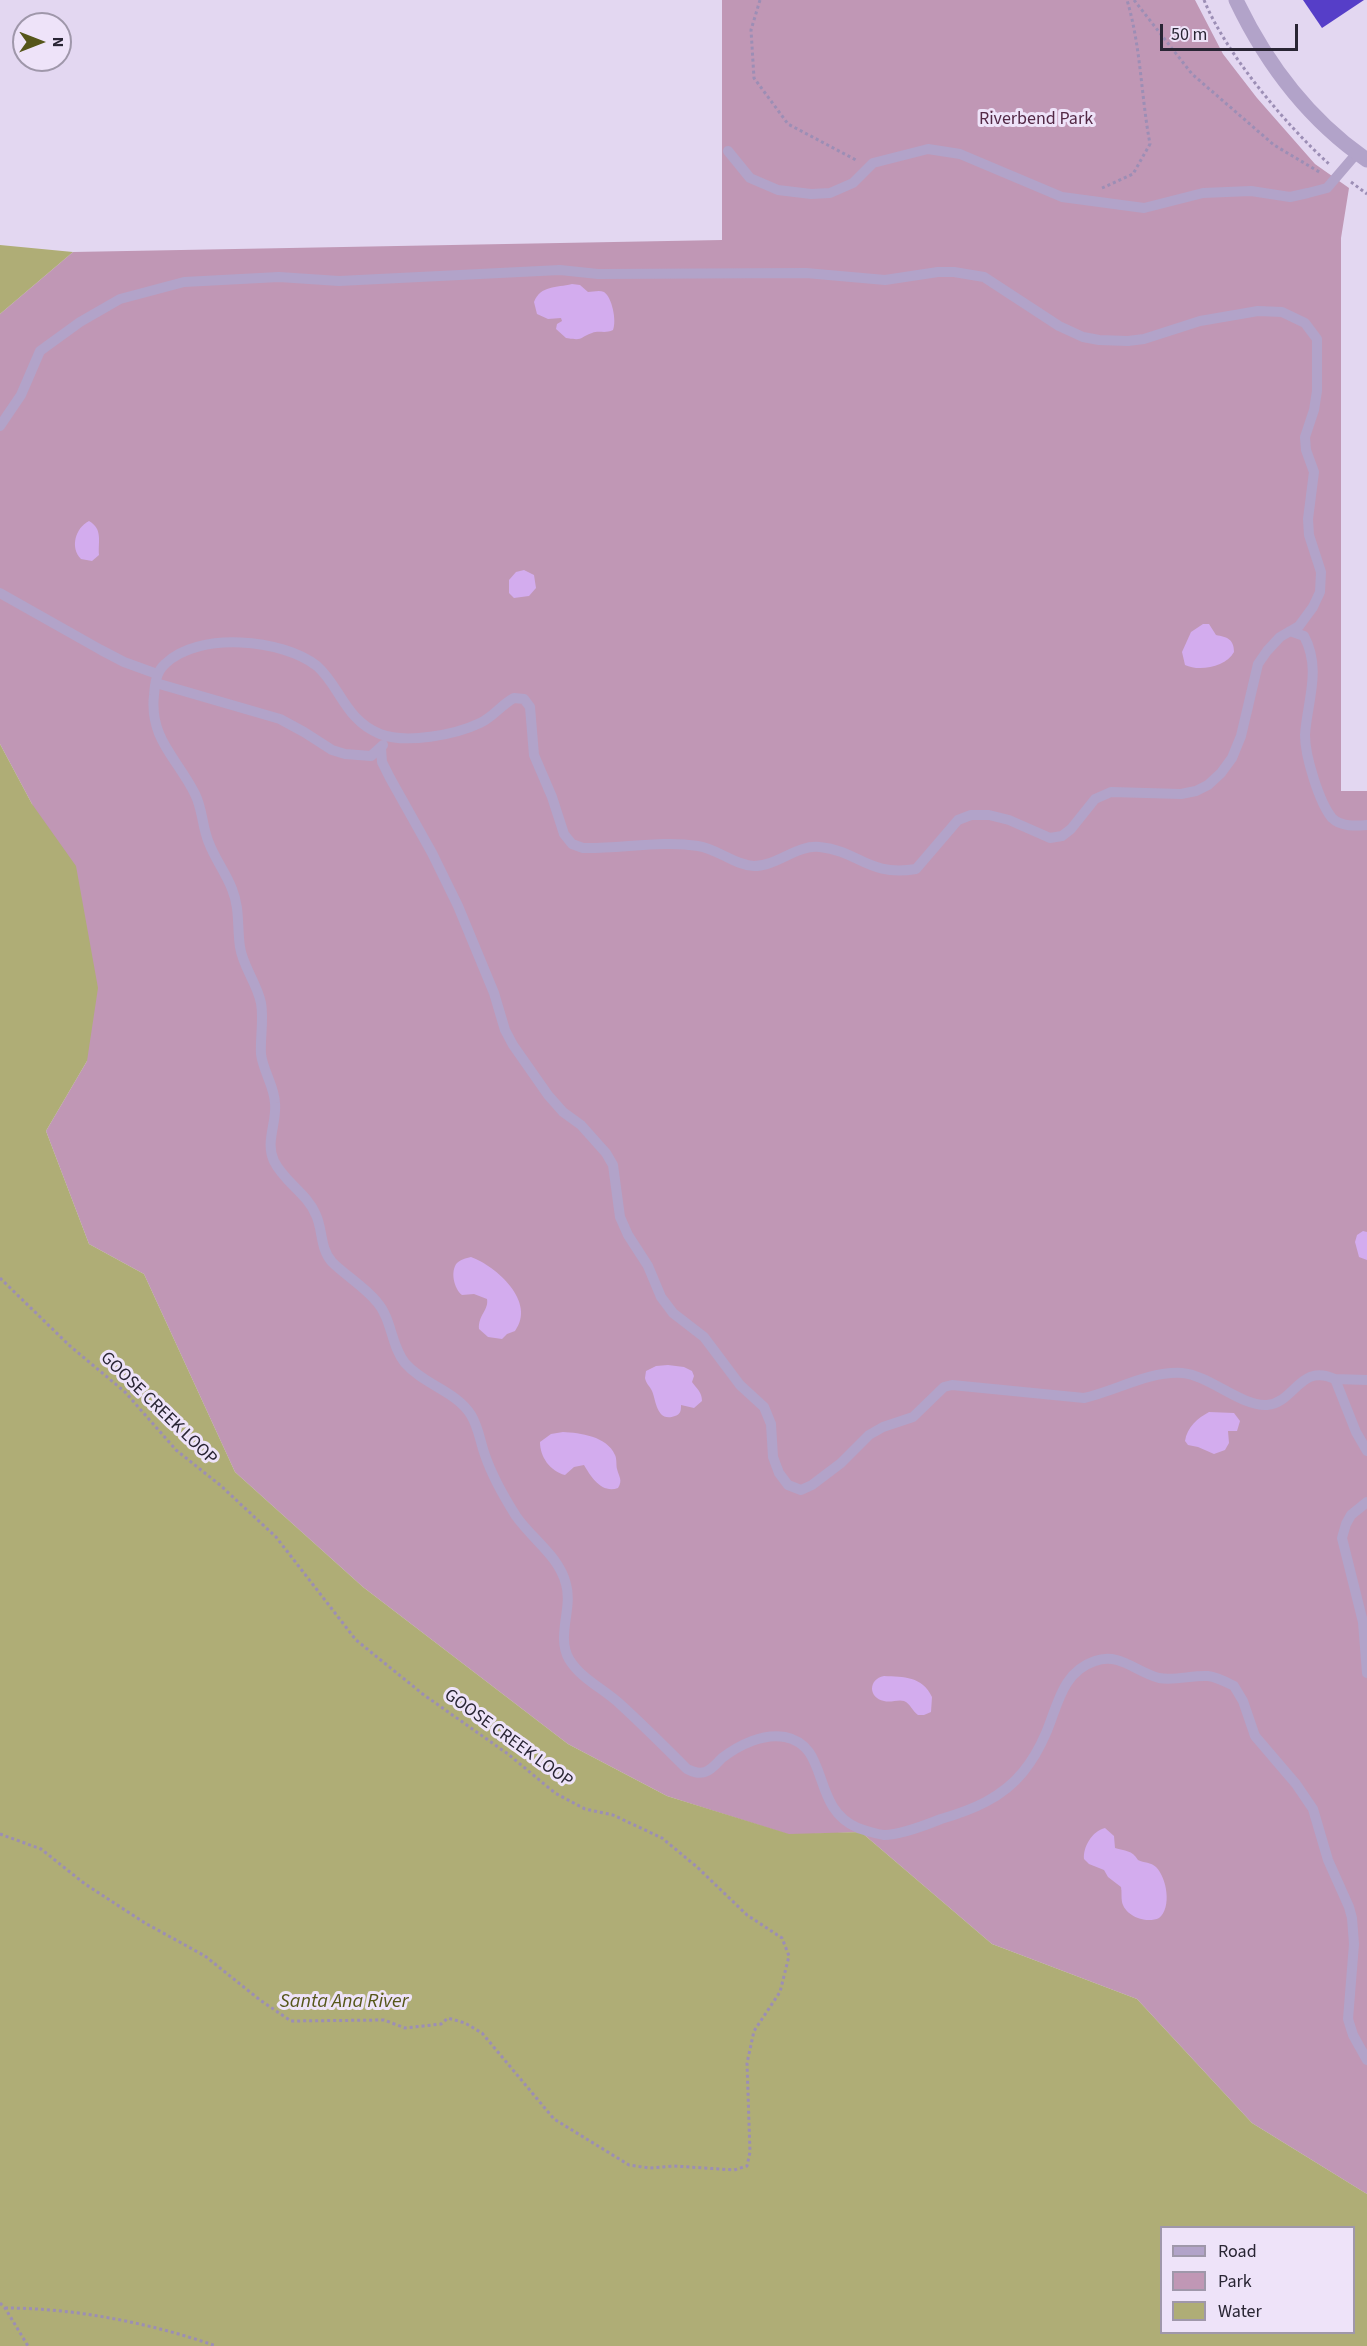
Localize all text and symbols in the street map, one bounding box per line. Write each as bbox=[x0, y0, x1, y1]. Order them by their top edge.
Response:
north arrow bbox=[12, 12, 72, 72]
scale bar bbox=[1163, 12, 1301, 50]
text: 50 m bbox=[1171, 22, 1207, 47]
text: N bbox=[47, 37, 69, 47]
park label: Riverbend Park bbox=[979, 109, 1093, 131]
street label: GOOSE CREEK LOOP bbox=[95, 1348, 221, 1470]
street label: GOOSE CREEK LOOP bbox=[440, 1685, 576, 1793]
water label: Santa Ana River bbox=[280, 1991, 408, 2015]
legend bbox=[1160, 2226, 1355, 2334]
text: Road bbox=[1218, 2239, 1257, 2264]
text: Park bbox=[1218, 2269, 1252, 2294]
text: Water bbox=[1218, 2299, 1262, 2324]

